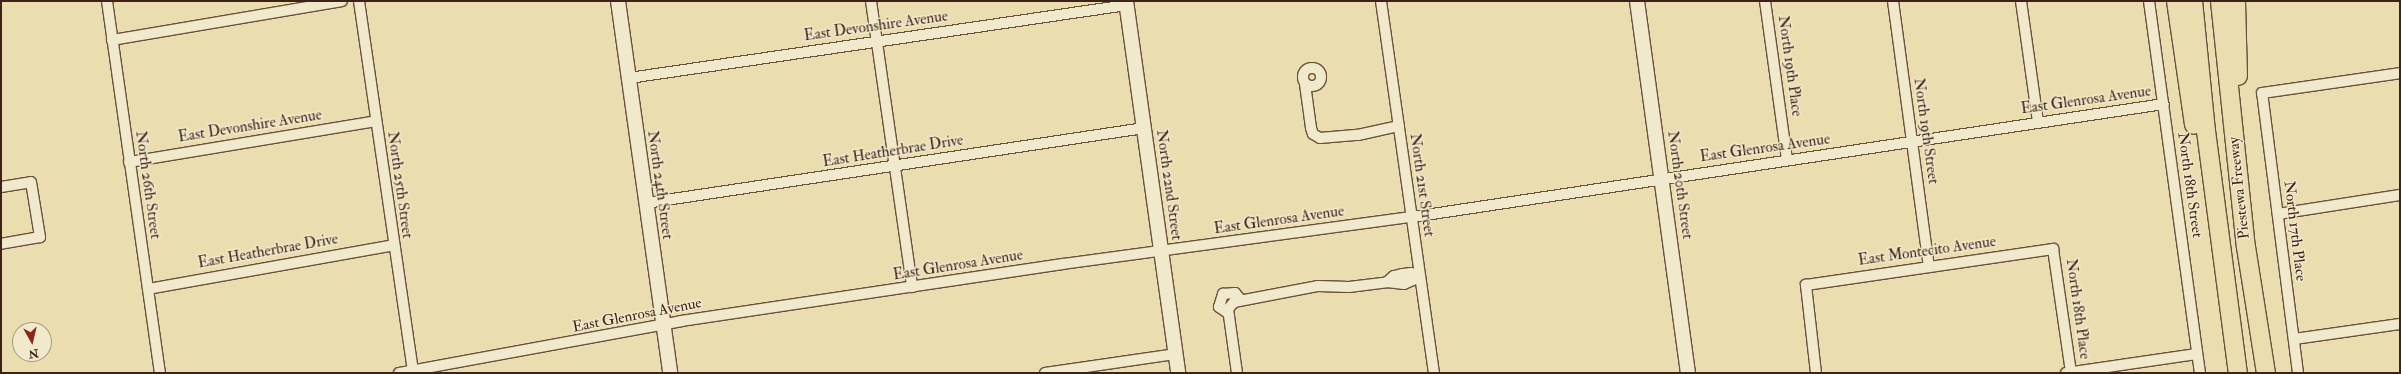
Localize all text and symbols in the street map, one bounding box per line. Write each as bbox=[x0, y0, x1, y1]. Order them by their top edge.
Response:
street label: East Devonshire Avenue bbox=[803, 7, 949, 45]
street label: North 19th Place bbox=[1774, 14, 1806, 118]
street label: North 19th Street bbox=[1910, 77, 1942, 185]
street label: East Glenrosa Avenue bbox=[2020, 82, 2152, 118]
street label: East Devonshire Avenue bbox=[177, 106, 323, 146]
street label: North 22nd Street bbox=[1152, 129, 1186, 241]
street label: North 26th Street bbox=[132, 130, 164, 240]
street label: North 25th Street bbox=[384, 130, 416, 240]
street label: North 24th Street bbox=[643, 130, 677, 240]
street label: North 20th Street bbox=[1663, 130, 1697, 240]
street label: East Glenrosa Avenue bbox=[1699, 130, 1831, 166]
street label: East Heatherbrae Drive bbox=[821, 131, 965, 171]
street label: North 18th Street bbox=[2174, 131, 2206, 239]
street label: North 21st Street bbox=[1406, 132, 1438, 238]
street label: Piestewa Freeway bbox=[2225, 136, 2253, 240]
street label: North 17th Place bbox=[2280, 180, 2310, 282]
street label: East Glenrosa Avenue bbox=[1213, 202, 1345, 238]
street label: East Heatherbrae Drive bbox=[196, 230, 340, 272]
street label: East Montecito Avenue bbox=[1857, 232, 1997, 270]
street label: East Glenrosa Avenue bbox=[892, 246, 1024, 284]
street label: North 18th Place bbox=[2062, 258, 2094, 360]
street label: East Glenrosa Avenue bbox=[571, 294, 703, 336]
north arrow bbox=[12, 322, 52, 362]
text: N bbox=[28, 346, 39, 361]

